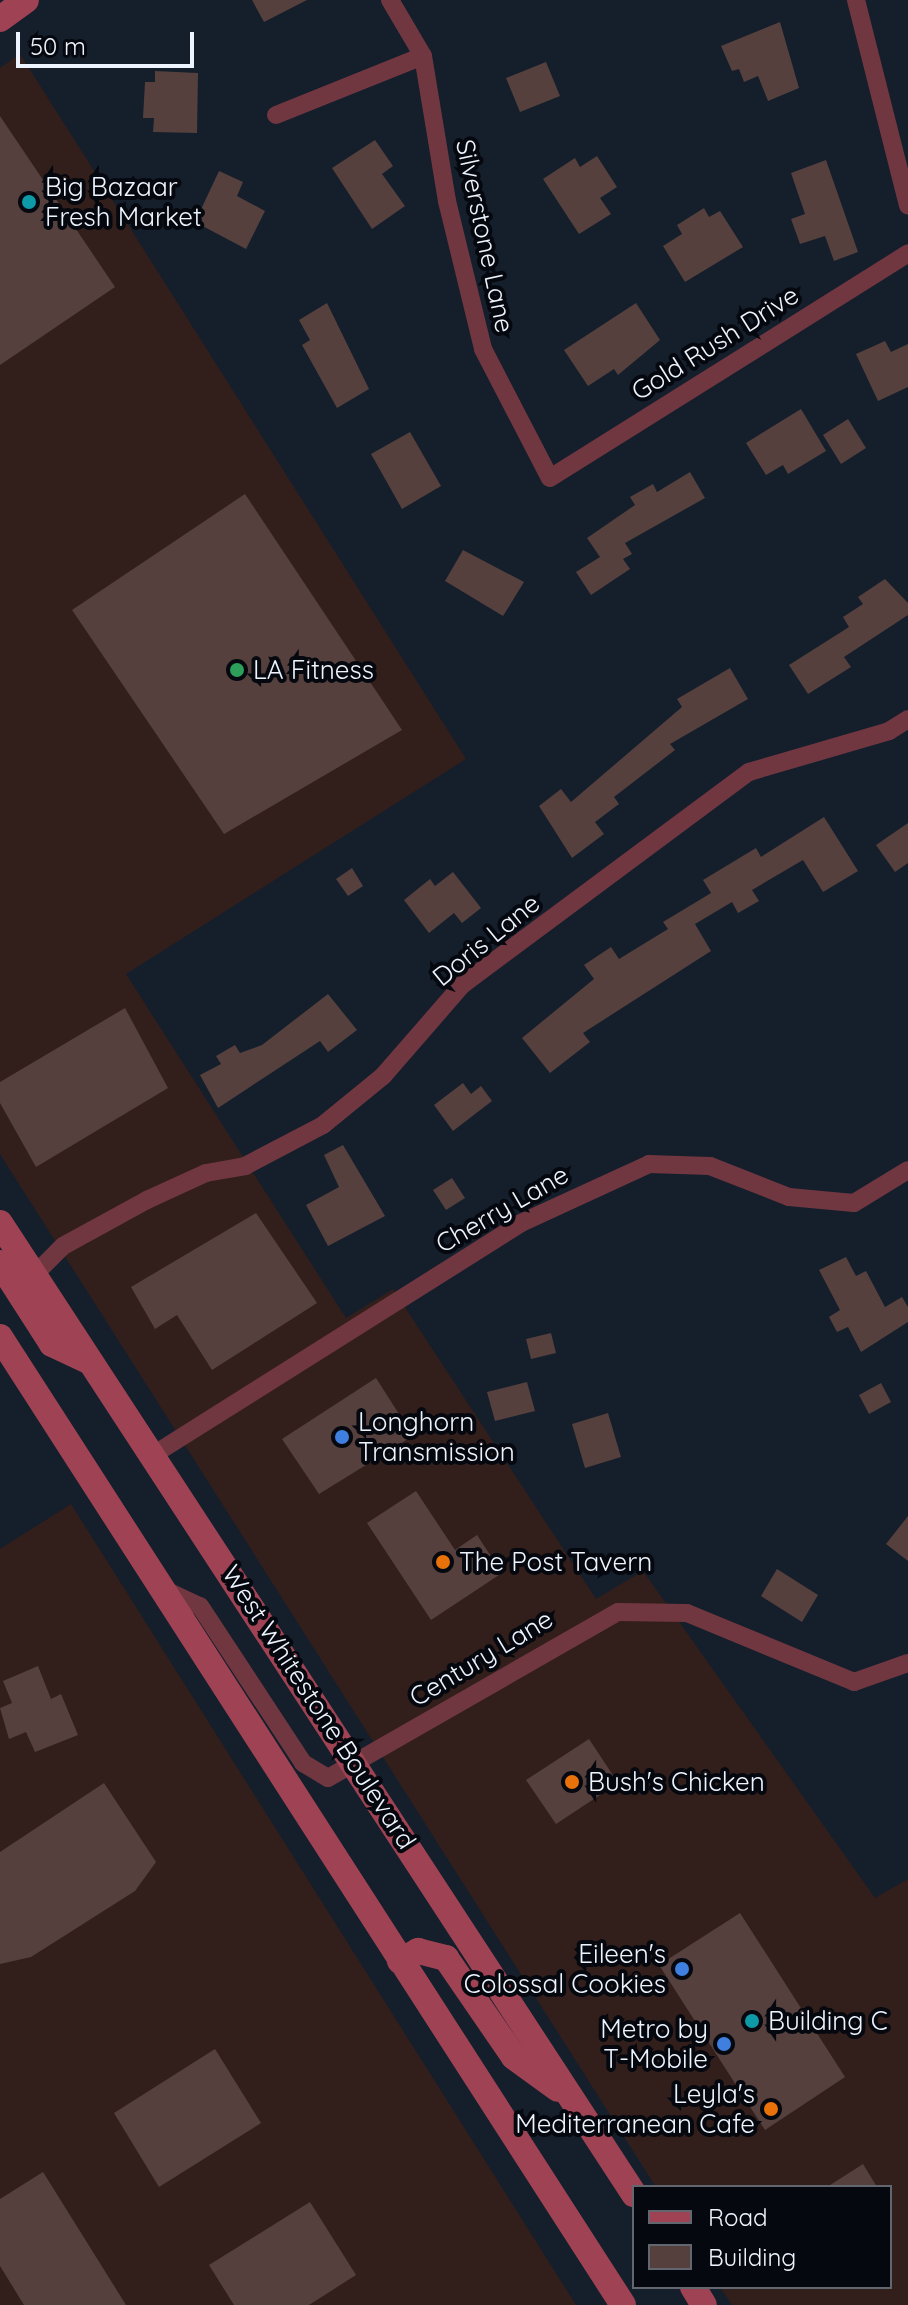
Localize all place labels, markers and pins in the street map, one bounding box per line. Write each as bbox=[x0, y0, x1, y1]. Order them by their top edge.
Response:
place label: Big Bazaar Fresh Market bbox=[45, 171, 202, 232]
marker: Big Bazaar Fresh Market bbox=[20, 193, 38, 211]
place label: LA Fitness bbox=[253, 654, 374, 686]
marker: LA Fitness bbox=[228, 661, 246, 679]
place label: Longhorn Transmission bbox=[358, 1406, 515, 1468]
marker: Longhorn Transmission bbox=[333, 1428, 351, 1446]
place label: The Post Tavern bbox=[459, 1546, 652, 1578]
marker: The Post Tavern bbox=[434, 1553, 452, 1571]
place label: Bush's Chicken bbox=[588, 1766, 765, 1798]
marker: Bush's Chicken bbox=[563, 1773, 581, 1791]
place label: Eileen's Colossal Cookies bbox=[464, 1938, 666, 2000]
marker: Eileen's Colossal Cookies bbox=[673, 1960, 691, 1978]
place label: Building C bbox=[768, 2005, 888, 2037]
marker: Building C bbox=[743, 2012, 761, 2030]
place label: Metro by T-Mobile bbox=[600, 2013, 708, 2074]
marker: Metro by T-Mobile bbox=[715, 2035, 733, 2053]
place label: Leyla's Mediterranean Cafe bbox=[515, 2078, 755, 2140]
marker: Leyla's Mediterranean Cafe bbox=[762, 2100, 780, 2118]

